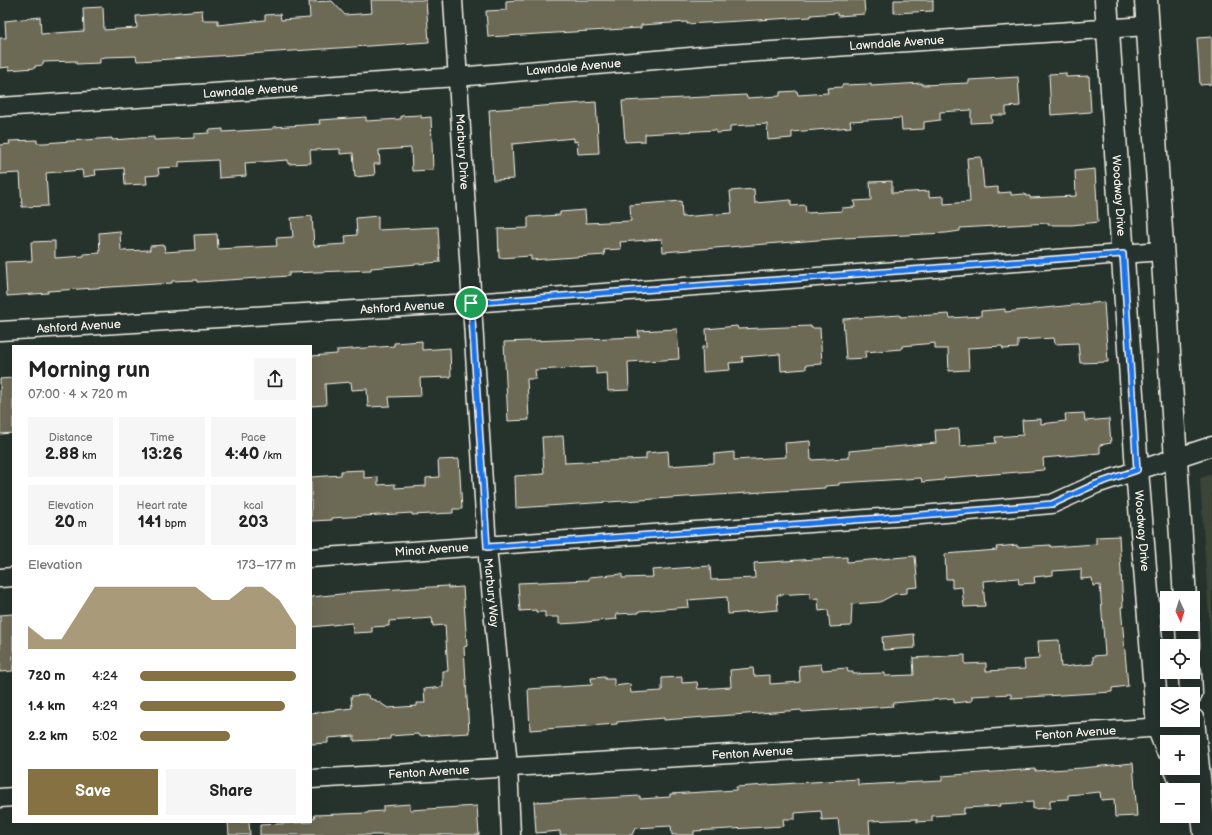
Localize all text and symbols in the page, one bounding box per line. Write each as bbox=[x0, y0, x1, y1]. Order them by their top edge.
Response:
street label: Lawndale Avenue bbox=[849, 33, 945, 54]
street label: Lawndale Avenue bbox=[526, 56, 622, 79]
street label: Lawndale Avenue bbox=[203, 80, 298, 102]
street label: Marbury Drive bbox=[452, 113, 472, 190]
street label: Woodway Drive bbox=[1108, 155, 1129, 237]
pin bbox=[454, 286, 488, 320]
icon: arrive bbox=[460, 292, 482, 314]
street label: Ashford Avenue bbox=[360, 298, 445, 318]
street label: Ashford Avenue bbox=[36, 317, 121, 337]
text: Morning run bbox=[28, 357, 150, 384]
button: share bbox=[254, 358, 296, 400]
text: 07:00 · 4 × 720 m bbox=[28, 386, 128, 402]
text: Distance bbox=[49, 431, 93, 444]
text: Time bbox=[150, 431, 174, 444]
text: Pace bbox=[241, 431, 266, 444]
text: 2.88 bbox=[45, 444, 79, 464]
text: 13:26 bbox=[141, 444, 183, 464]
text: 4:40 bbox=[225, 444, 259, 464]
text: km bbox=[79, 449, 97, 462]
text: /km bbox=[259, 449, 282, 462]
street label: Woodway Drive bbox=[1131, 490, 1152, 572]
text: Elevation bbox=[48, 499, 94, 512]
text: Heart rate bbox=[137, 499, 187, 512]
text: kcal bbox=[243, 499, 263, 512]
text: 20 bbox=[54, 512, 75, 532]
text: 141 bbox=[138, 512, 162, 532]
text: 203 bbox=[238, 512, 269, 532]
text: m bbox=[75, 517, 87, 530]
text: bpm bbox=[162, 517, 186, 530]
street label: Minot Avenue bbox=[394, 540, 469, 560]
text: Elevation bbox=[28, 557, 82, 573]
text: 173–177 m bbox=[237, 557, 296, 573]
street label: Marbury Way bbox=[480, 557, 502, 629]
north arrow bbox=[1160, 591, 1200, 631]
map controls bbox=[1160, 591, 1200, 823]
button: locate bbox=[1160, 639, 1200, 679]
text: 720 m bbox=[28, 668, 65, 684]
text: 4:24 bbox=[92, 668, 118, 684]
button: layers bbox=[1160, 687, 1200, 727]
text: 1.4 km bbox=[28, 698, 65, 714]
text: 4:29 bbox=[92, 698, 118, 714]
street label: Fenton Avenue bbox=[1035, 723, 1117, 744]
text: 2.2 km bbox=[28, 728, 68, 744]
text: 5:02 bbox=[92, 728, 117, 744]
button: + bbox=[1160, 735, 1200, 775]
street label: Fenton Avenue bbox=[711, 743, 793, 763]
street label: Fenton Avenue bbox=[388, 763, 470, 782]
button: Save bbox=[28, 769, 158, 815]
button: Share bbox=[166, 769, 296, 815]
button: − bbox=[1160, 783, 1200, 823]

